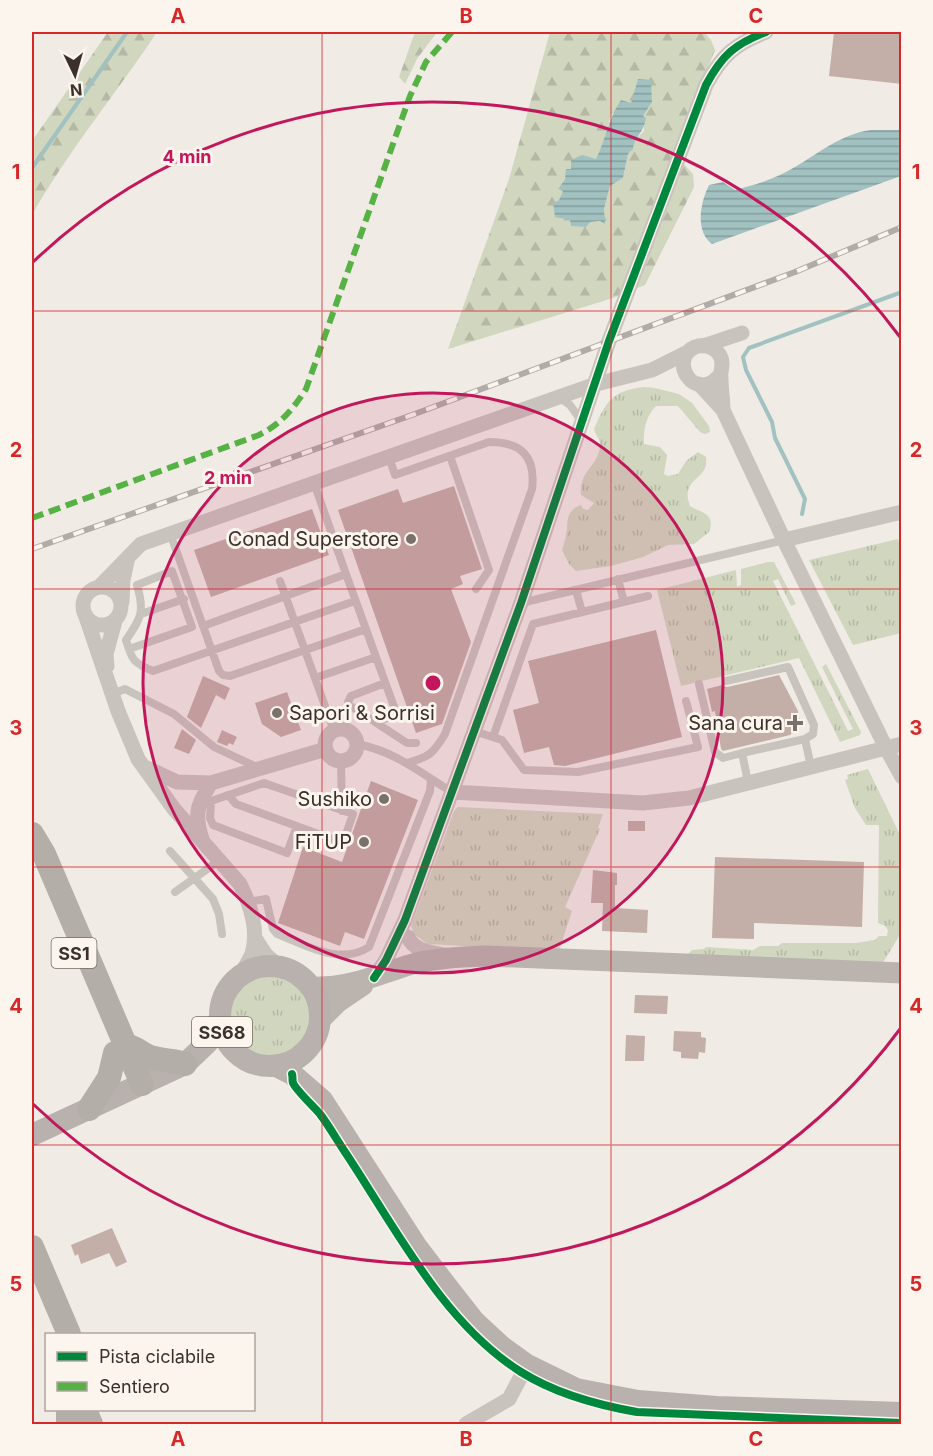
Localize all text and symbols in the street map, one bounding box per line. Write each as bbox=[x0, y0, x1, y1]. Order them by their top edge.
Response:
text: A bbox=[171, 4, 186, 28]
text: B bbox=[459, 4, 473, 28]
text: C bbox=[749, 4, 763, 28]
north arrow bbox=[45, 45, 105, 105]
text: N bbox=[69, 79, 83, 100]
text: 4 min bbox=[163, 146, 211, 167]
text: 1 bbox=[12, 160, 20, 184]
text: 1 bbox=[912, 160, 920, 184]
text: 2 bbox=[10, 438, 22, 462]
text: 2 bbox=[910, 438, 922, 462]
text: 2 min bbox=[204, 467, 252, 488]
place label: Conad Superstore bbox=[228, 527, 399, 551]
marker: Conad Superstore bbox=[404, 532, 418, 546]
centre of rings bbox=[423, 673, 443, 693]
place label: Sapori & Sorrisi bbox=[289, 701, 435, 725]
marker: Sapori & Sorrisi bbox=[270, 706, 284, 720]
place label: Sana cura bbox=[688, 711, 783, 735]
text: 3 bbox=[10, 716, 22, 740]
marker: Sana cura bbox=[788, 716, 802, 730]
text: 3 bbox=[910, 716, 922, 740]
place label: Sushiko bbox=[298, 787, 372, 811]
marker: Sushiko bbox=[377, 792, 391, 806]
place label: FiTUP bbox=[295, 830, 352, 854]
marker: FiTUP bbox=[357, 835, 371, 849]
road number: SS1 bbox=[52, 938, 97, 968]
text: 4 bbox=[9, 994, 23, 1018]
text: 4 bbox=[909, 994, 923, 1018]
road number: SS68 bbox=[192, 1017, 252, 1047]
text: 5 bbox=[10, 1272, 22, 1296]
text: 5 bbox=[910, 1272, 922, 1296]
legend bbox=[45, 1333, 255, 1411]
text: Pista ciclabile bbox=[99, 1346, 215, 1367]
text: Sentiero bbox=[99, 1376, 170, 1397]
text: A bbox=[171, 1427, 186, 1451]
text: B bbox=[459, 1427, 473, 1451]
text: C bbox=[749, 1427, 763, 1451]

